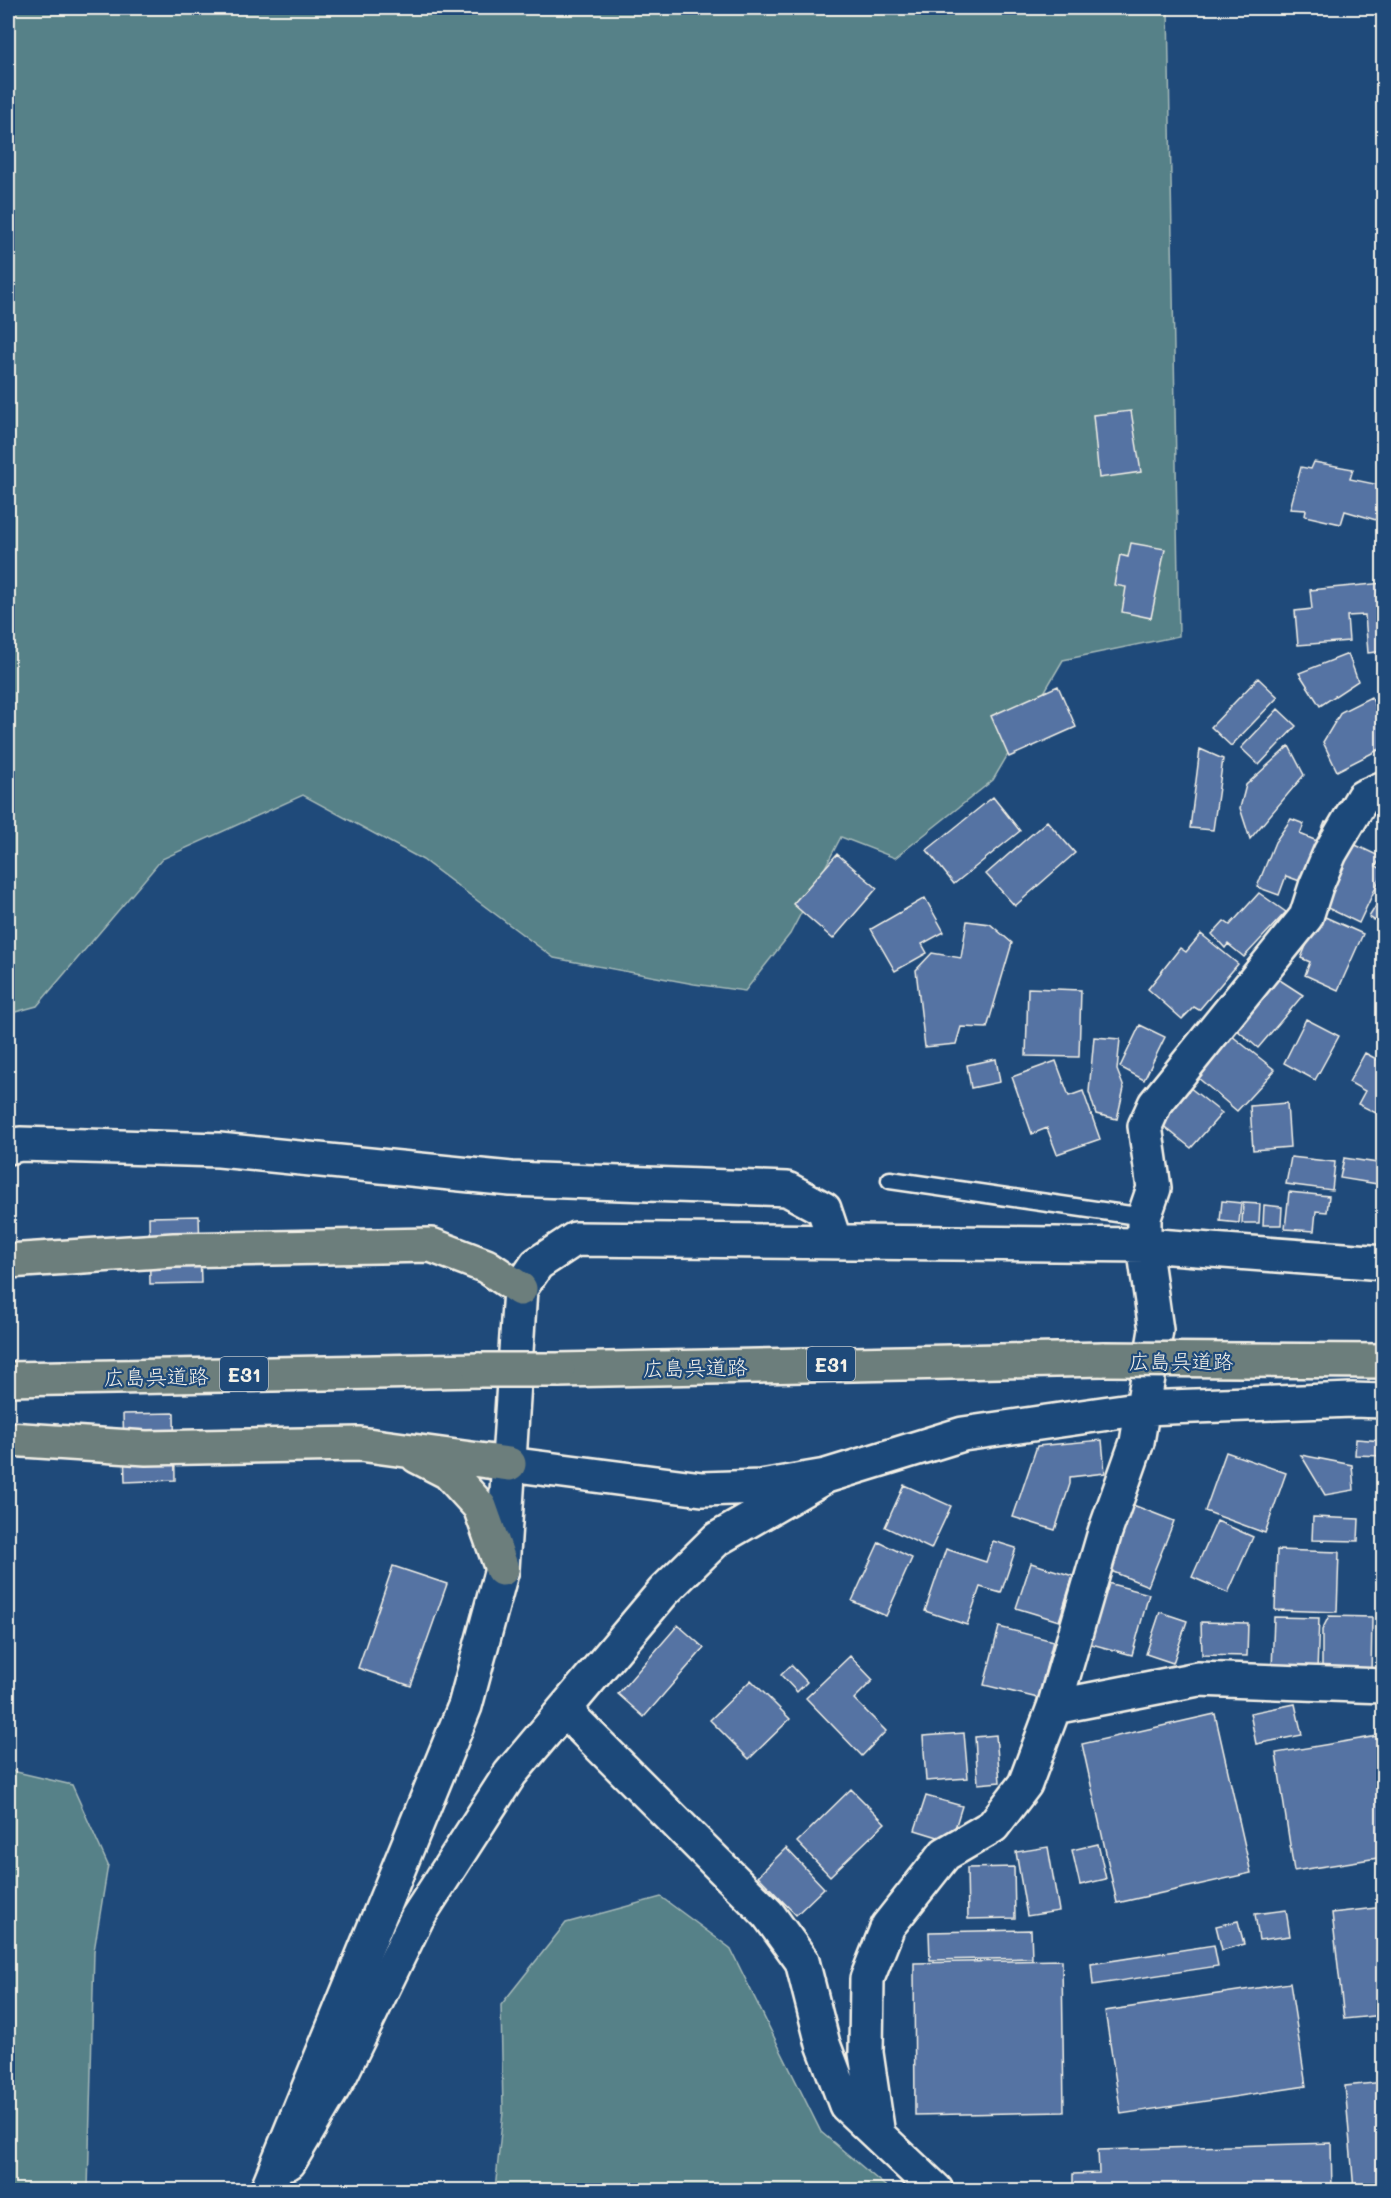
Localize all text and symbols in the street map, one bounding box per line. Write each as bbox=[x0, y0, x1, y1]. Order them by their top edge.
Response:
road number: E31 bbox=[807, 1347, 855, 1381]
street label: 広島呉道路 bbox=[1129, 1347, 1234, 1374]
street label: 広島呉道路 bbox=[642, 1353, 748, 1381]
road number: E31 bbox=[220, 1357, 268, 1391]
street label: 広島呉道路 bbox=[103, 1362, 209, 1390]

